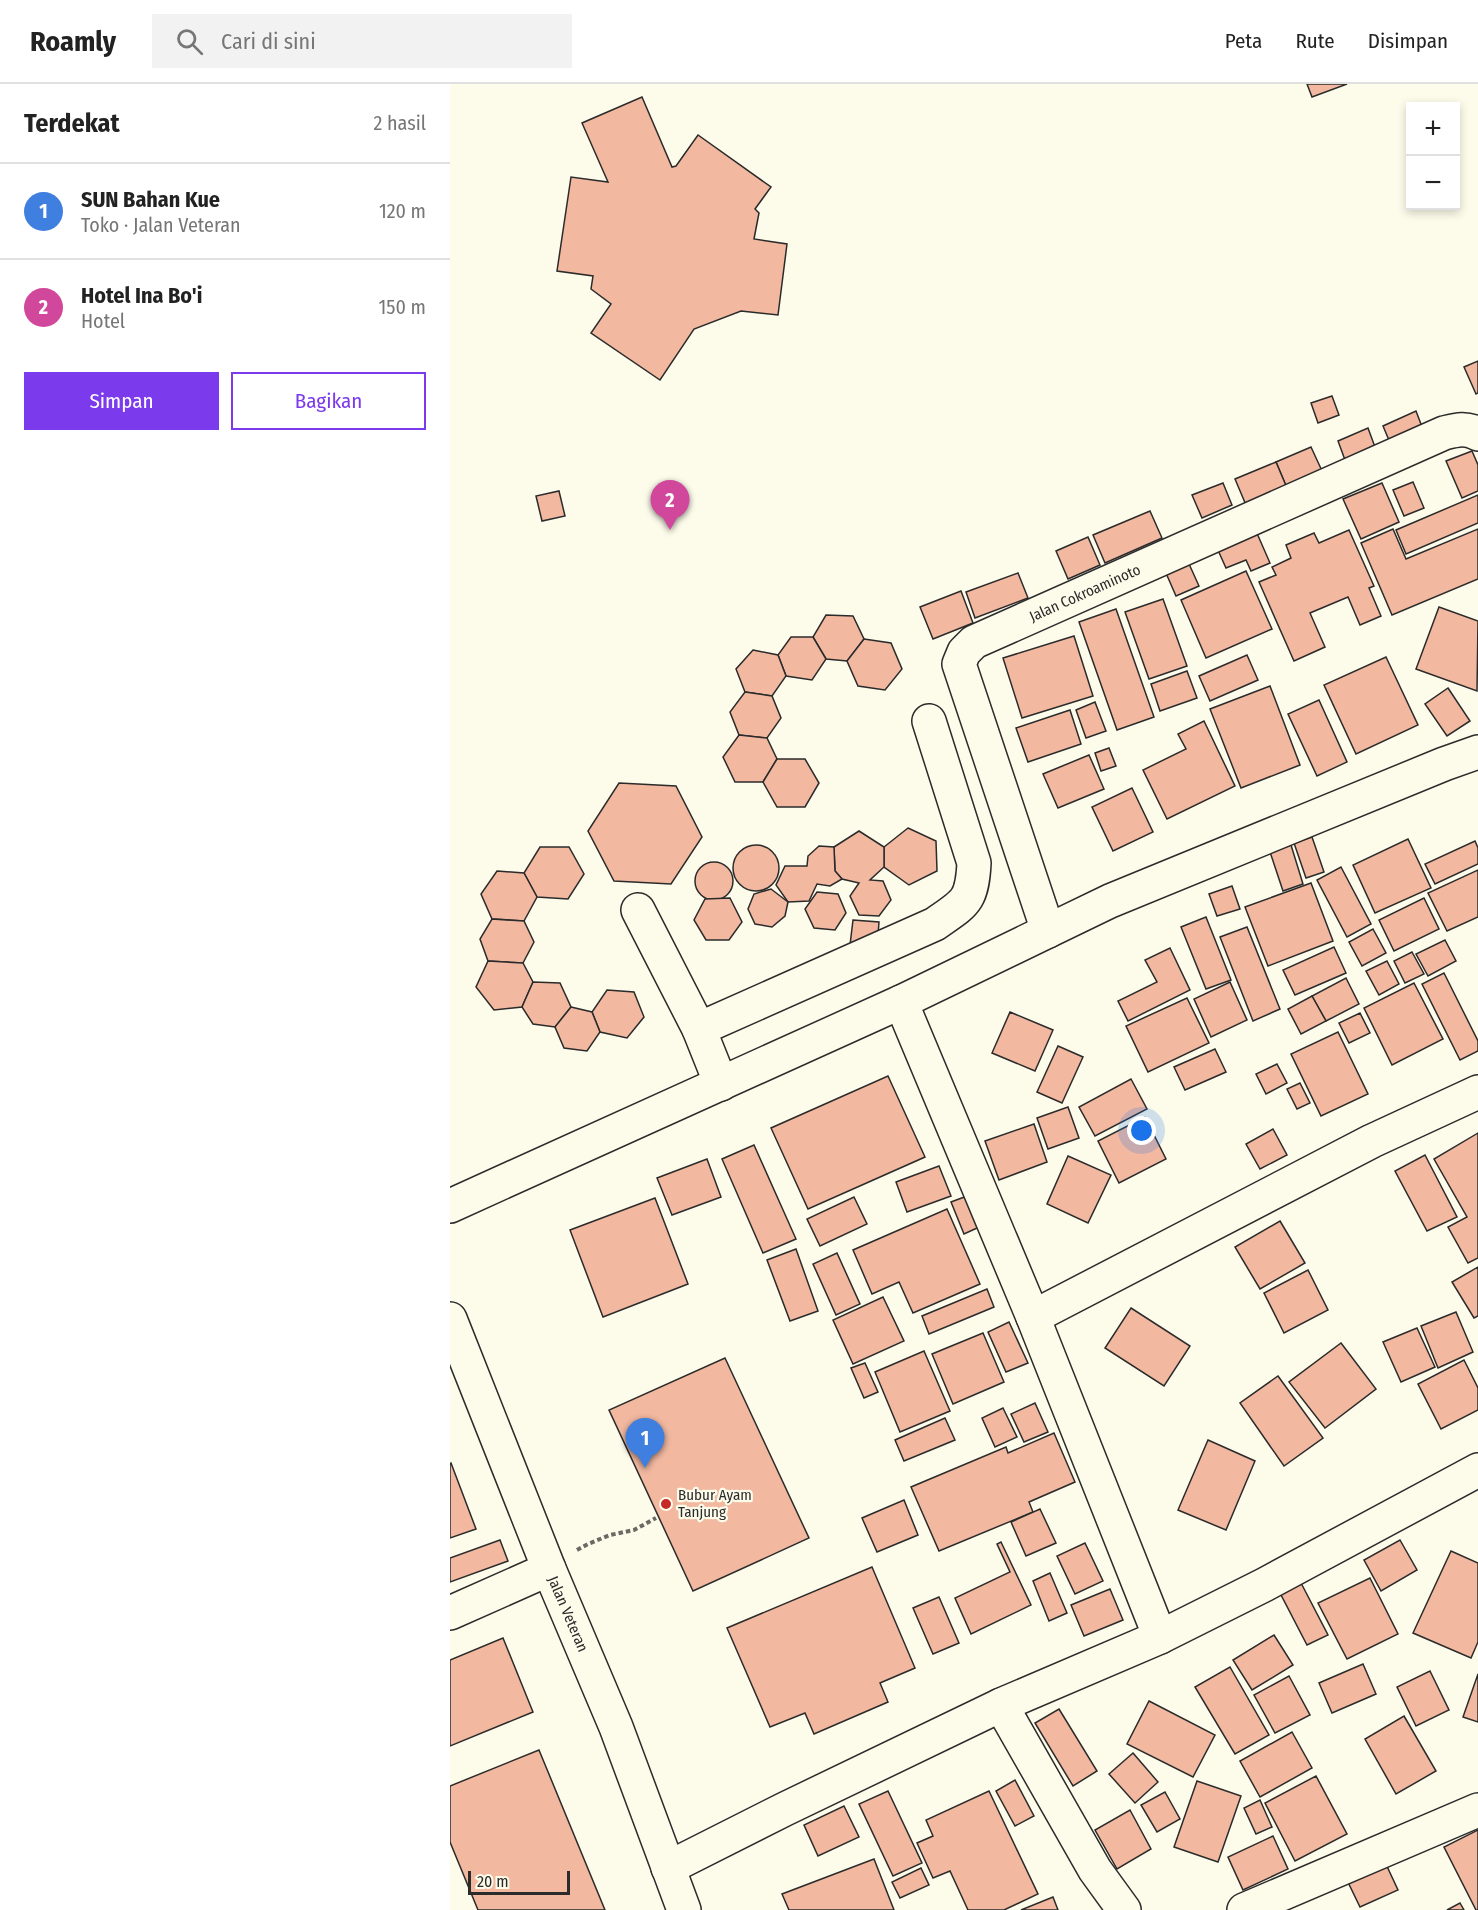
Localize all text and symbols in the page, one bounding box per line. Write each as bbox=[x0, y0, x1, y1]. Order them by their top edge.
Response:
search box bbox=[152, 14, 572, 68]
text: Roamly bbox=[30, 25, 116, 58]
icon: search bbox=[173, 25, 206, 58]
text: Cari di sini bbox=[221, 28, 316, 55]
text: Peta bbox=[1225, 28, 1262, 54]
text: Rute bbox=[1295, 28, 1335, 54]
text: Disimpan bbox=[1368, 28, 1448, 54]
map controls bbox=[1406, 102, 1460, 210]
button: + bbox=[1406, 102, 1460, 156]
text: Terdekat bbox=[24, 108, 120, 139]
text: 2 hasil bbox=[373, 111, 426, 135]
button: − bbox=[1406, 156, 1460, 210]
text: SUN Bahan Kue bbox=[81, 186, 220, 213]
text: 1 bbox=[39, 199, 48, 223]
text: 120 m bbox=[379, 199, 426, 223]
text: Toko · Jalan Veteran bbox=[81, 213, 241, 237]
text: Hotel Ina Bo'i bbox=[81, 282, 203, 309]
text: 2 bbox=[39, 295, 48, 319]
text: 150 m bbox=[379, 295, 426, 319]
text: Hotel bbox=[81, 309, 125, 333]
button: Simpan bbox=[24, 372, 219, 430]
button: Bagikan bbox=[231, 372, 426, 430]
pin: 2 bbox=[650, 480, 690, 530]
street label: Jalan Cokroaminoto bbox=[1027, 560, 1143, 626]
your location bbox=[1127, 1116, 1156, 1145]
pin: 1 bbox=[626, 1418, 664, 1468]
place label: Bubur Ayam Tanjung bbox=[678, 1486, 752, 1521]
marker: Bubur Ayam Tanjung bbox=[659, 1497, 673, 1511]
street label: Jalan Veteran bbox=[544, 1573, 592, 1655]
scale bar bbox=[468, 1868, 570, 1896]
text: 20 m bbox=[477, 1872, 508, 1891]

